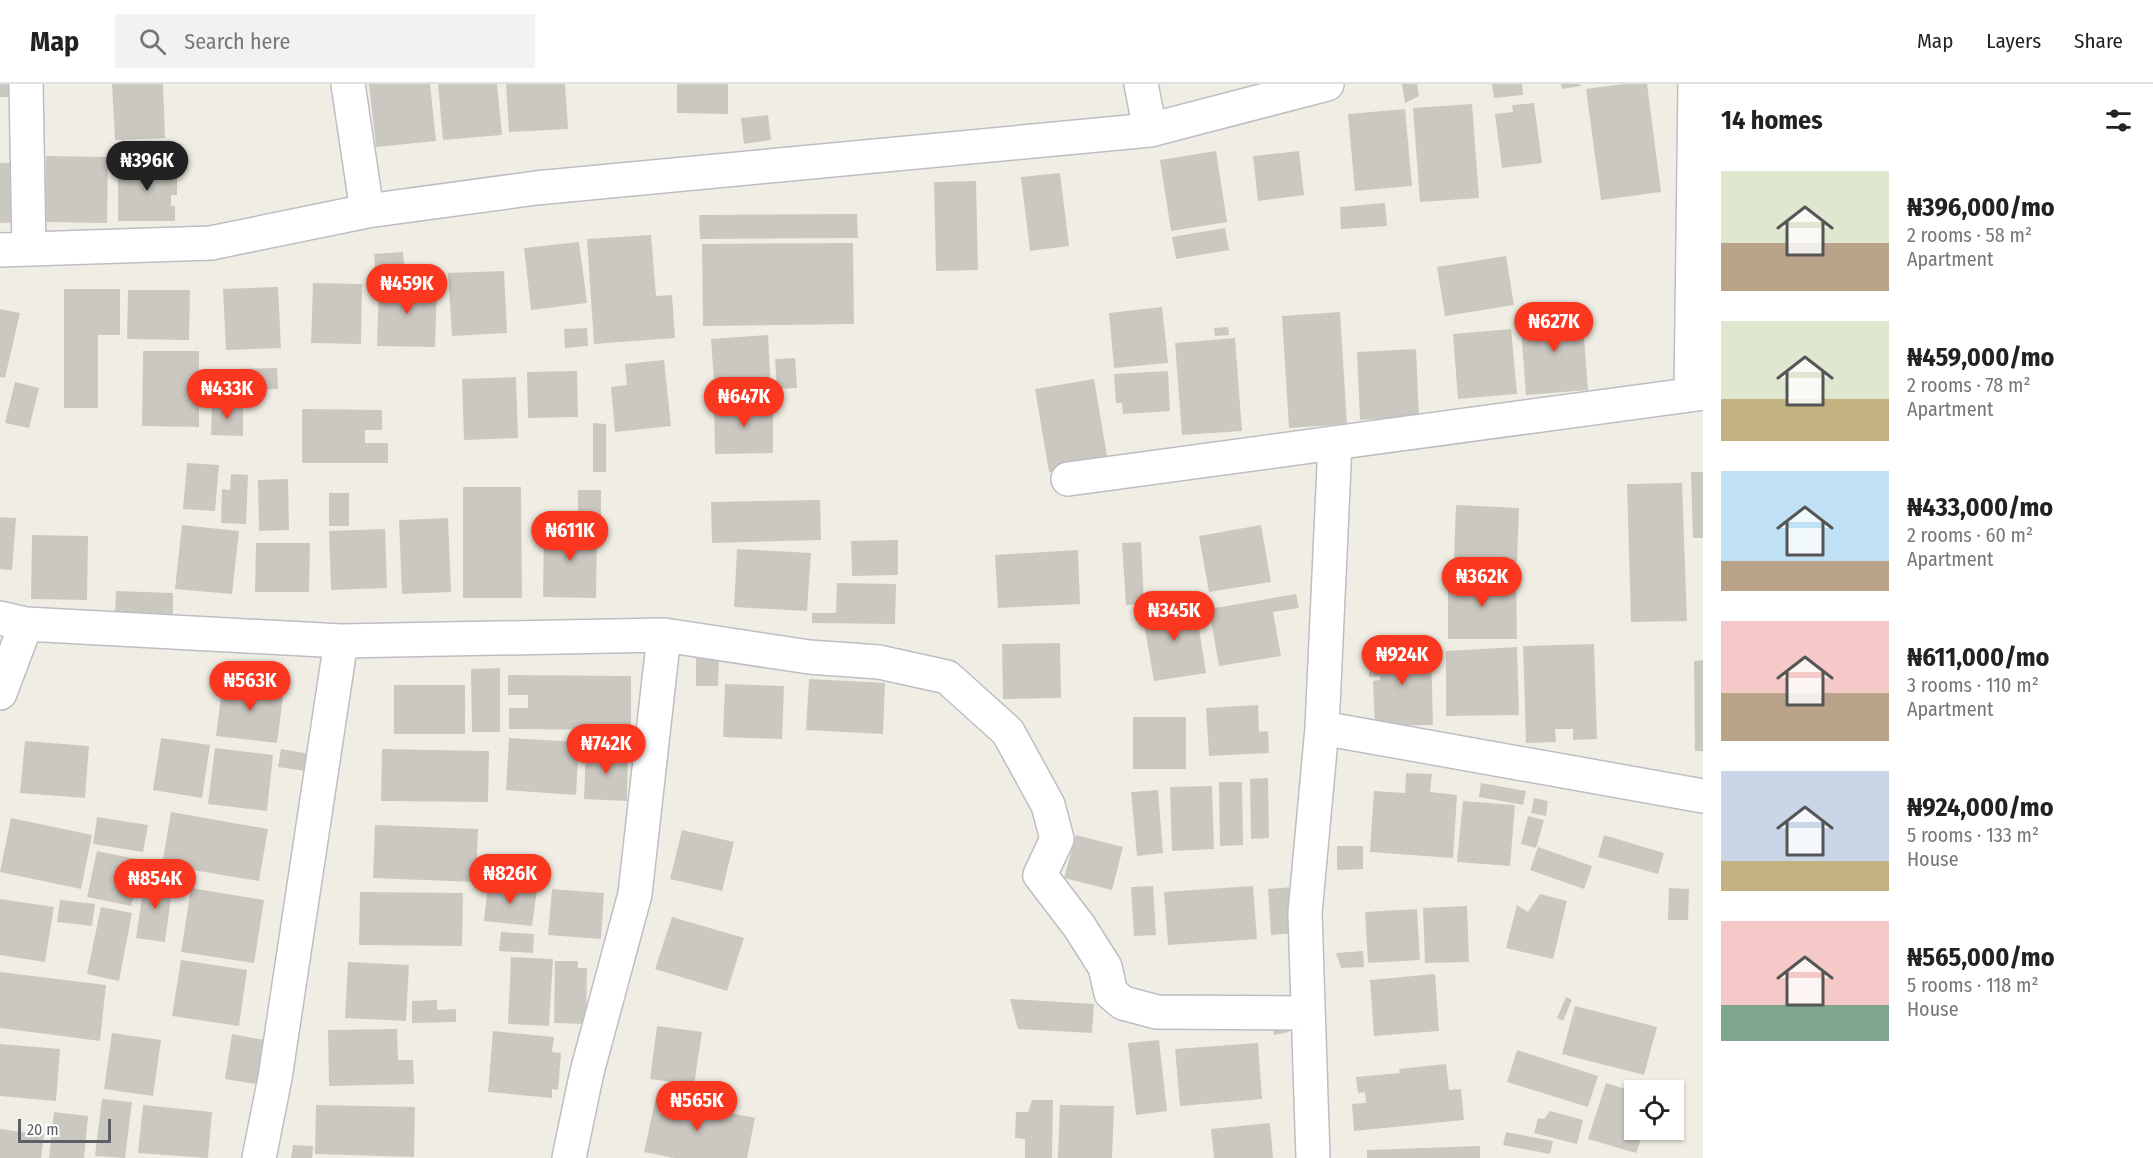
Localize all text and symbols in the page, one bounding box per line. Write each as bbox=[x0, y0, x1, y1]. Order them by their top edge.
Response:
search box bbox=[115, 14, 535, 68]
text: Map bbox=[30, 25, 79, 58]
icon: search bbox=[136, 25, 169, 58]
text: Search here bbox=[184, 28, 290, 55]
text: Map bbox=[1917, 28, 1953, 54]
text: Layers bbox=[1986, 28, 2041, 54]
text: Share bbox=[2074, 28, 2123, 54]
icon: filters bbox=[2102, 104, 2135, 137]
text: 14 homes bbox=[1721, 105, 1823, 136]
pin: ₦396K bbox=[105, 141, 189, 192]
text: ₦396K bbox=[120, 148, 174, 172]
text: ₦396,000/mo bbox=[1907, 192, 2055, 223]
icon: home bbox=[1769, 195, 1841, 267]
text: 2 rooms · 58 m² bbox=[1907, 223, 2032, 247]
text: Apartment bbox=[1907, 247, 1994, 271]
pin: ₦459K bbox=[365, 264, 449, 315]
text: ₦459K bbox=[380, 271, 434, 295]
pin: ₦627K bbox=[1512, 302, 1596, 353]
text: ₦627K bbox=[1528, 309, 1580, 333]
text: ₦459,000/mo bbox=[1907, 342, 2054, 373]
icon: home bbox=[1769, 345, 1841, 417]
pin: ₦433K bbox=[185, 369, 269, 420]
text: 2 rooms · 78 m² bbox=[1907, 373, 2030, 397]
text: ₦433K bbox=[201, 376, 253, 400]
pin: ₦647K bbox=[702, 377, 786, 428]
text: ₦647K bbox=[718, 384, 770, 408]
text: Apartment bbox=[1907, 397, 1994, 421]
text: ₦433,000/mo bbox=[1907, 492, 2053, 523]
icon: home bbox=[1769, 495, 1841, 567]
pin: ₦611K bbox=[528, 511, 612, 562]
text: ₦611K bbox=[545, 518, 595, 542]
text: 2 rooms · 60 m² bbox=[1907, 523, 2033, 547]
text: Apartment bbox=[1907, 547, 1994, 571]
pin: ₦362K bbox=[1440, 557, 1524, 608]
text: ₦362K bbox=[1456, 564, 1508, 588]
pin: ₦345K bbox=[1132, 591, 1216, 642]
text: ₦345K bbox=[1148, 598, 1200, 622]
pin: ₦924K bbox=[1360, 635, 1444, 686]
text: ₦924K bbox=[1376, 642, 1428, 666]
text: ₦611,000/mo bbox=[1907, 642, 2049, 673]
icon: home bbox=[1769, 645, 1841, 717]
pin: ₦563K bbox=[208, 661, 292, 712]
text: ₦563K bbox=[224, 668, 277, 692]
text: 3 rooms · 110 m² bbox=[1907, 673, 2039, 697]
text: Apartment bbox=[1907, 697, 1994, 721]
pin: ₦742K bbox=[564, 724, 648, 775]
text: ₦742K bbox=[581, 731, 631, 755]
text: ₦924,000/mo bbox=[1907, 792, 2054, 823]
icon: home bbox=[1769, 795, 1841, 867]
text: 5 rooms · 133 m² bbox=[1907, 823, 2039, 847]
text: House bbox=[1907, 847, 1959, 871]
pin: ₦826K bbox=[468, 854, 552, 905]
pin: ₦854K bbox=[113, 859, 197, 910]
text: ₦826K bbox=[483, 861, 537, 885]
text: ₦854K bbox=[128, 866, 182, 890]
text: ₦565,000/mo bbox=[1907, 942, 2055, 973]
icon: home bbox=[1769, 945, 1841, 1017]
text: 5 rooms · 118 m² bbox=[1907, 973, 2038, 997]
text: House bbox=[1907, 997, 1959, 1021]
map controls bbox=[1624, 1080, 1684, 1140]
button: locate bbox=[1624, 1080, 1684, 1140]
pin: ₦565K bbox=[655, 1081, 739, 1132]
text: ₦565K bbox=[670, 1088, 724, 1112]
scale bar bbox=[18, 1116, 111, 1144]
text: 20 m bbox=[27, 1120, 58, 1139]

